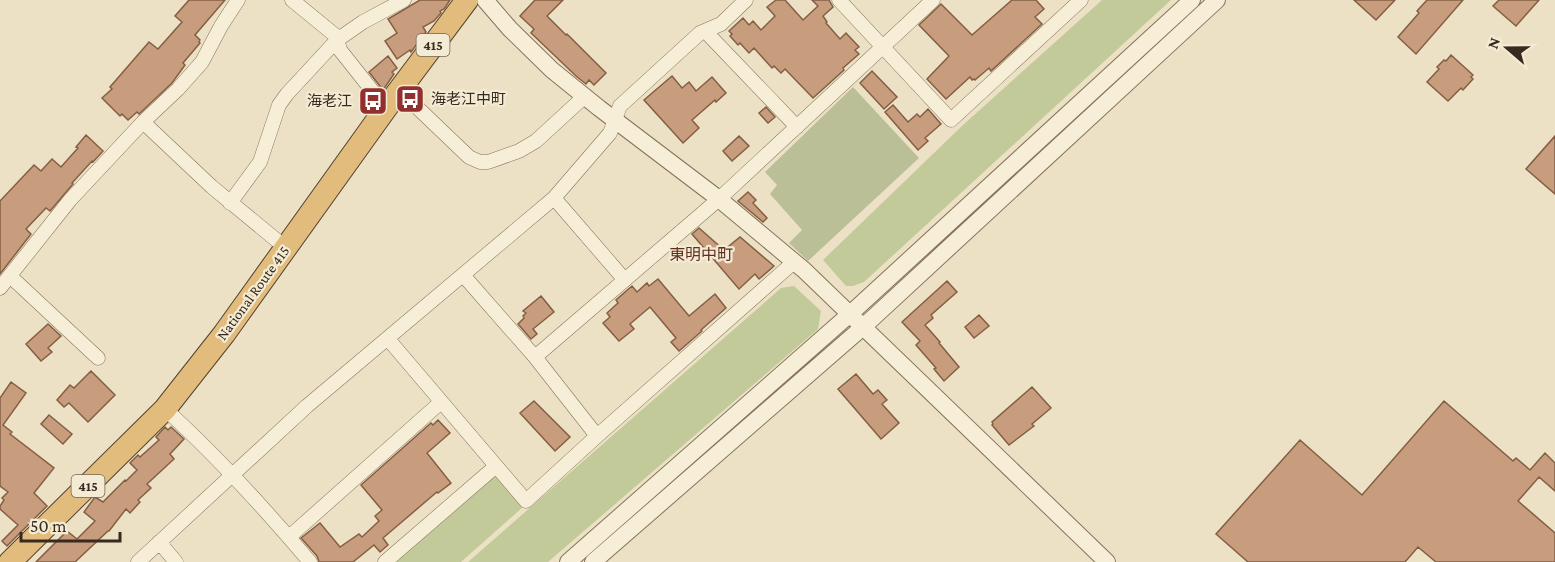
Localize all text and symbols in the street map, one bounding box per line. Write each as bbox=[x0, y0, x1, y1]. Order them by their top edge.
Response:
north arrow bbox=[1477, 18, 1537, 78]
road number: 415 bbox=[416, 34, 450, 56]
text: N bbox=[1484, 35, 1503, 51]
bus stop icon: 海老江中町 bbox=[394, 83, 426, 115]
bus stop icon: 海老江 bbox=[357, 85, 389, 117]
place label: 海老江中町 bbox=[431, 91, 506, 107]
place label: 海老江 bbox=[307, 93, 352, 109]
street label: National Route 415 bbox=[214, 243, 292, 343]
district label: 東明中町 bbox=[669, 246, 733, 263]
road number: 415 bbox=[72, 475, 104, 497]
scale bar bbox=[21, 505, 120, 543]
text: 50 m bbox=[30, 516, 67, 536]

